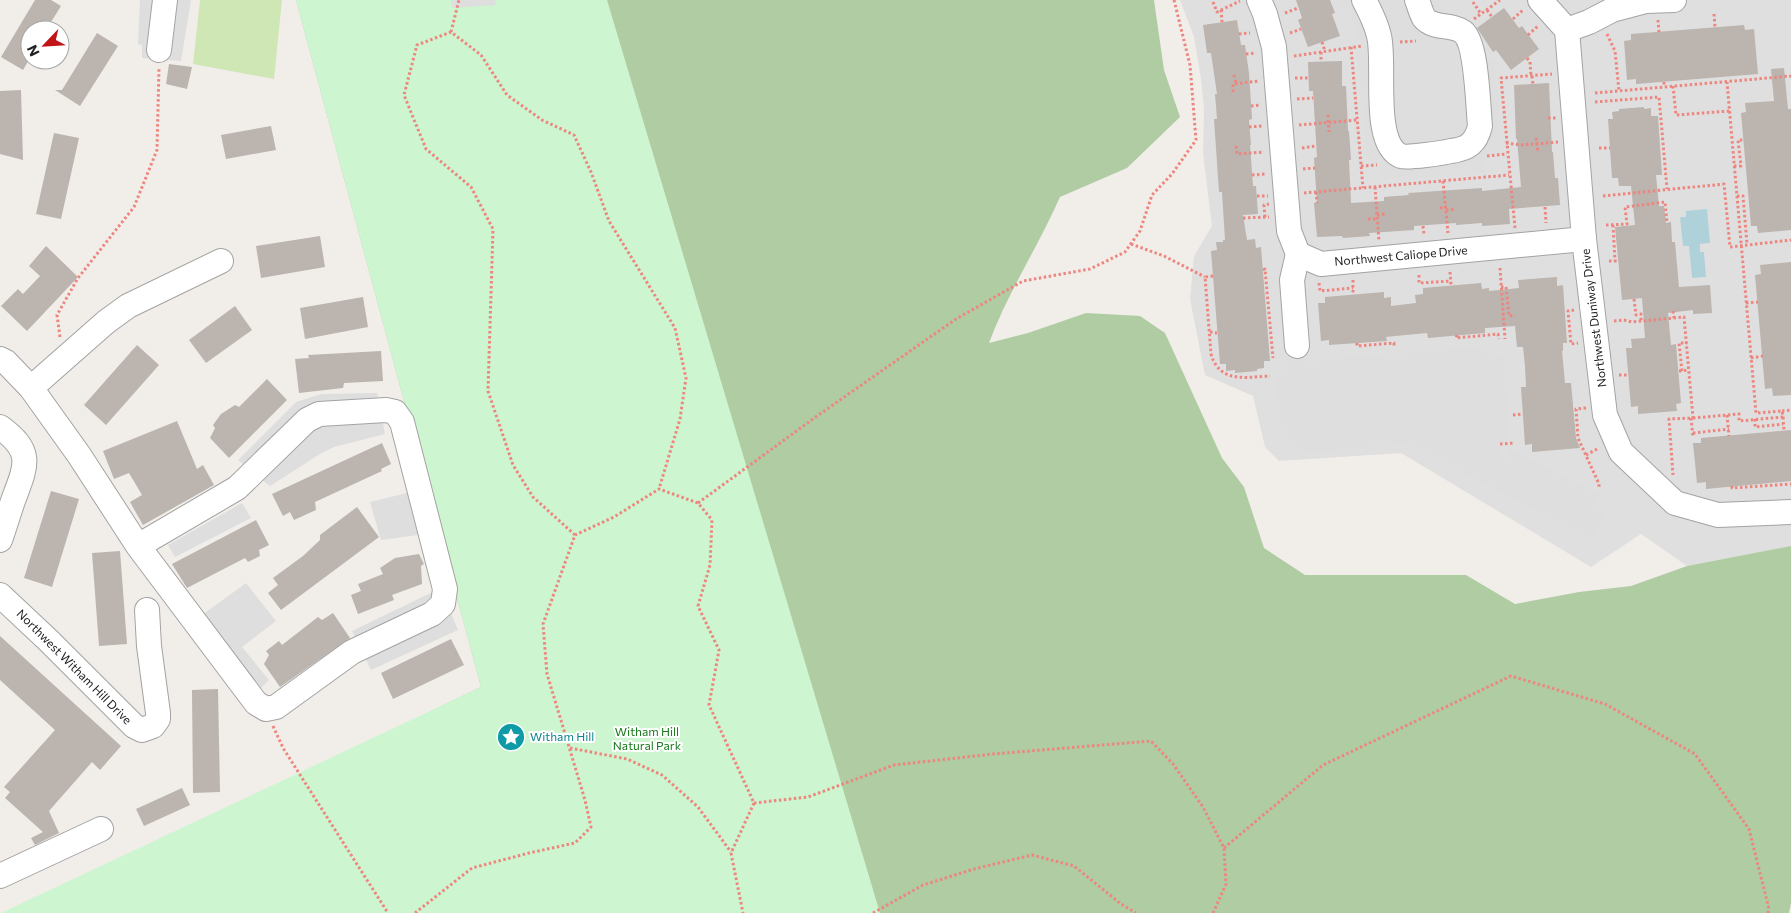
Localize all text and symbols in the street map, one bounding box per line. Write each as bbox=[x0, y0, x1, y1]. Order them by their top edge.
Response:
north arrow bbox=[20, 20, 70, 70]
text: N bbox=[23, 42, 43, 59]
street label: Northwest Caliope Drive bbox=[1334, 242, 1468, 268]
street label: Northwest Duniway Drive bbox=[1578, 248, 1608, 388]
street label: Northwest Witham Hill Drive bbox=[14, 606, 135, 727]
place icon: Witham Hill bbox=[496, 722, 526, 752]
park label: Witham Hill Natural Park bbox=[613, 724, 682, 752]
place label: Witham Hill bbox=[530, 729, 594, 743]

